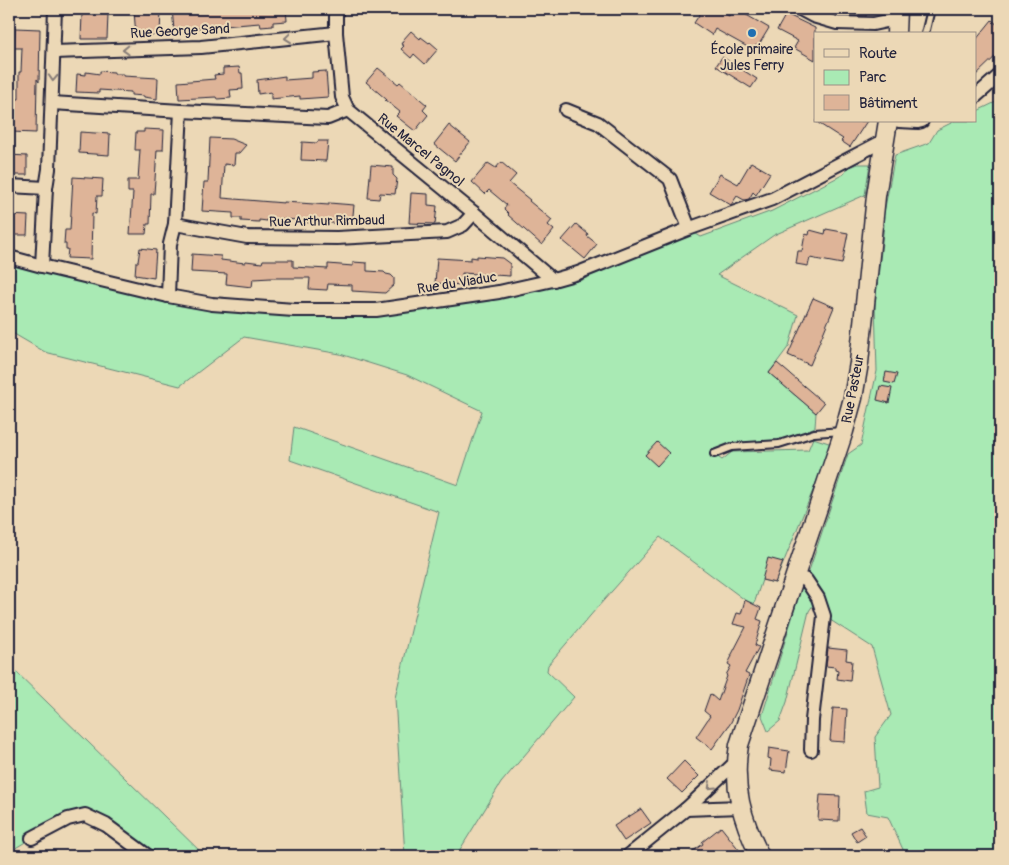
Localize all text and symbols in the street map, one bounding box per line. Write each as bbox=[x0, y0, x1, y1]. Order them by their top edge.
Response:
street label: Rue George Sand bbox=[130, 20, 230, 42]
marker: École primaire Jules Ferry bbox=[746, 27, 758, 39]
one-way arrow bbox=[284, 32, 292, 43]
legend bbox=[814, 32, 976, 122]
place label: École primaire Jules Ferry bbox=[711, 40, 793, 74]
one-way arrow bbox=[122, 44, 130, 55]
text: Route bbox=[859, 44, 897, 63]
text: Parc bbox=[859, 68, 887, 87]
one-way arrow bbox=[48, 74, 58, 82]
text: Bâtiment bbox=[859, 94, 919, 113]
street label: Rue Marcel Pagnol bbox=[374, 110, 468, 190]
street label: Rue Arthur Rimbaud bbox=[269, 211, 385, 231]
street label: Rue du Viaduc bbox=[416, 268, 498, 298]
street label: Rue Pasteur bbox=[838, 353, 868, 425]
one-way arrow bbox=[708, 780, 717, 789]

